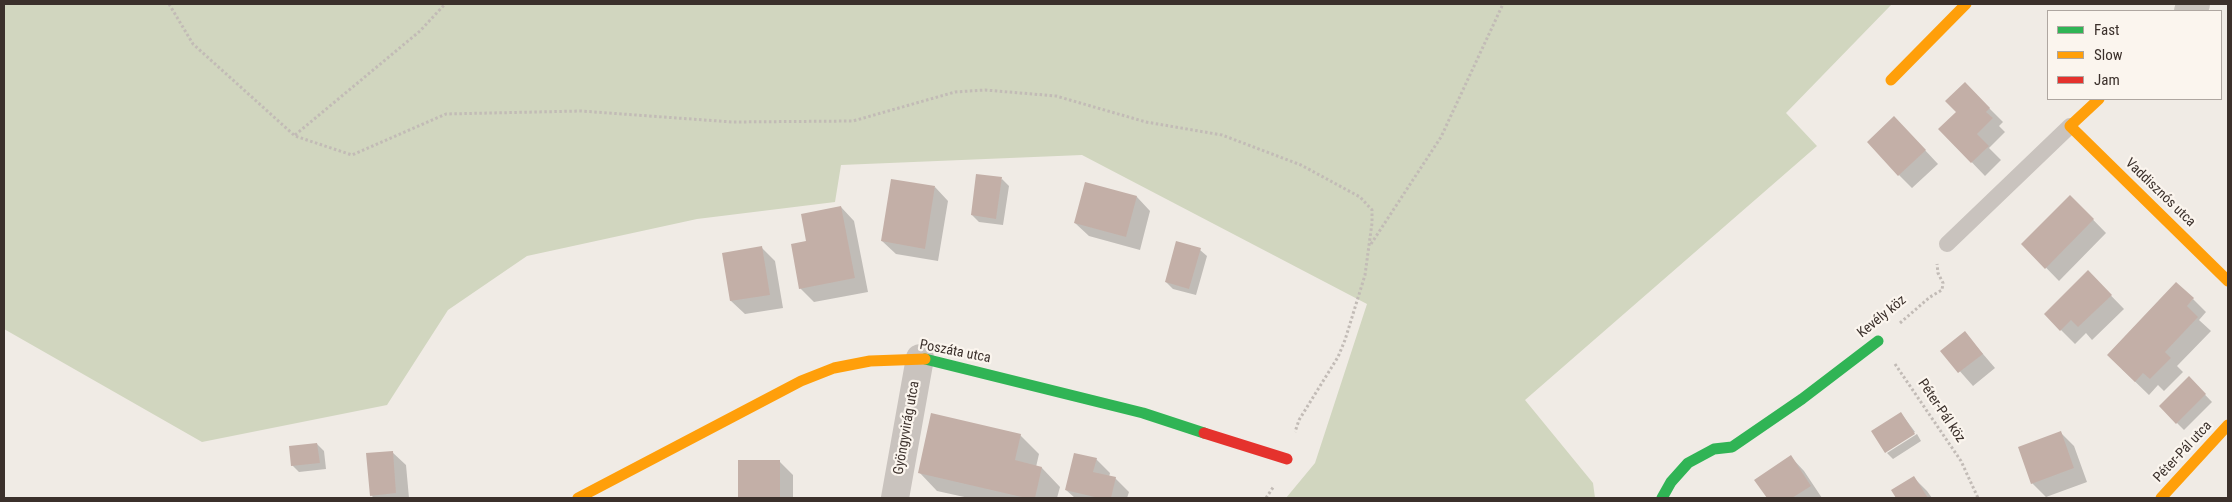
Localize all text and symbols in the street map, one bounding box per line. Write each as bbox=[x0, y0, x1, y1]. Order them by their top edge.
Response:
legend bbox=[2047, 10, 2222, 100]
text: Fast bbox=[2094, 21, 2119, 39]
text: Slow bbox=[2094, 46, 2123, 64]
text: Jam bbox=[2094, 71, 2120, 89]
street label: Vaddisznós utca bbox=[2121, 155, 2199, 231]
street label: Kevély köz bbox=[1854, 292, 1910, 342]
street label: Poszáta utca bbox=[918, 337, 992, 367]
street label: Péter-Pál köz bbox=[1914, 376, 1968, 446]
street label: Gyöngyvirág utca bbox=[891, 380, 923, 476]
street label: Péter-Pál utca bbox=[2150, 418, 2216, 486]

